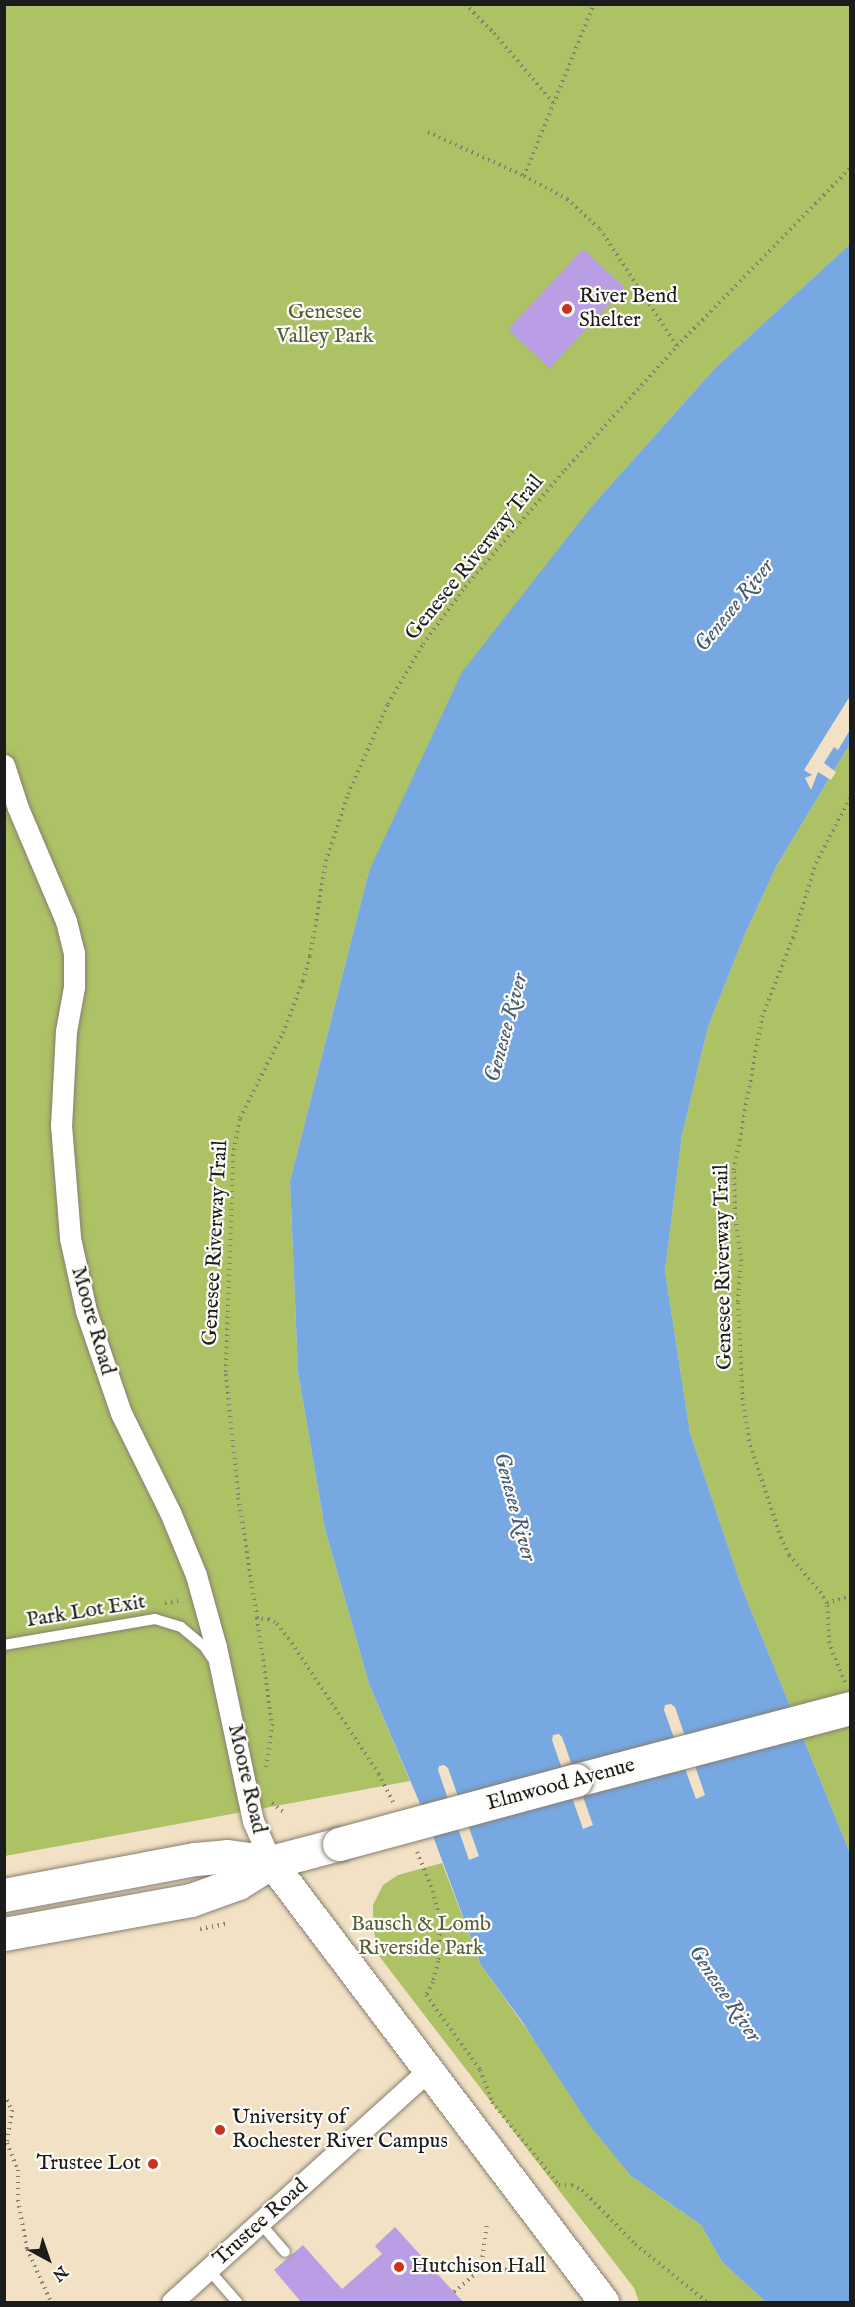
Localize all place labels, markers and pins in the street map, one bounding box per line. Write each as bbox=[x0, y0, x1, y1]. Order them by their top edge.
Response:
place label: River Bend Shelter bbox=[579, 284, 677, 334]
marker: River Bend Shelter bbox=[560, 302, 574, 316]
place label: University of Rochester River Campus bbox=[232, 2105, 448, 2155]
marker: University of Rochester River Campus bbox=[213, 2123, 227, 2137]
place label: Trustee Lot bbox=[37, 2151, 141, 2177]
marker: Trustee Lot bbox=[146, 2157, 160, 2171]
place label: Hutchison Hall bbox=[411, 2254, 546, 2280]
marker: Hutchison Hall bbox=[392, 2260, 406, 2274]

